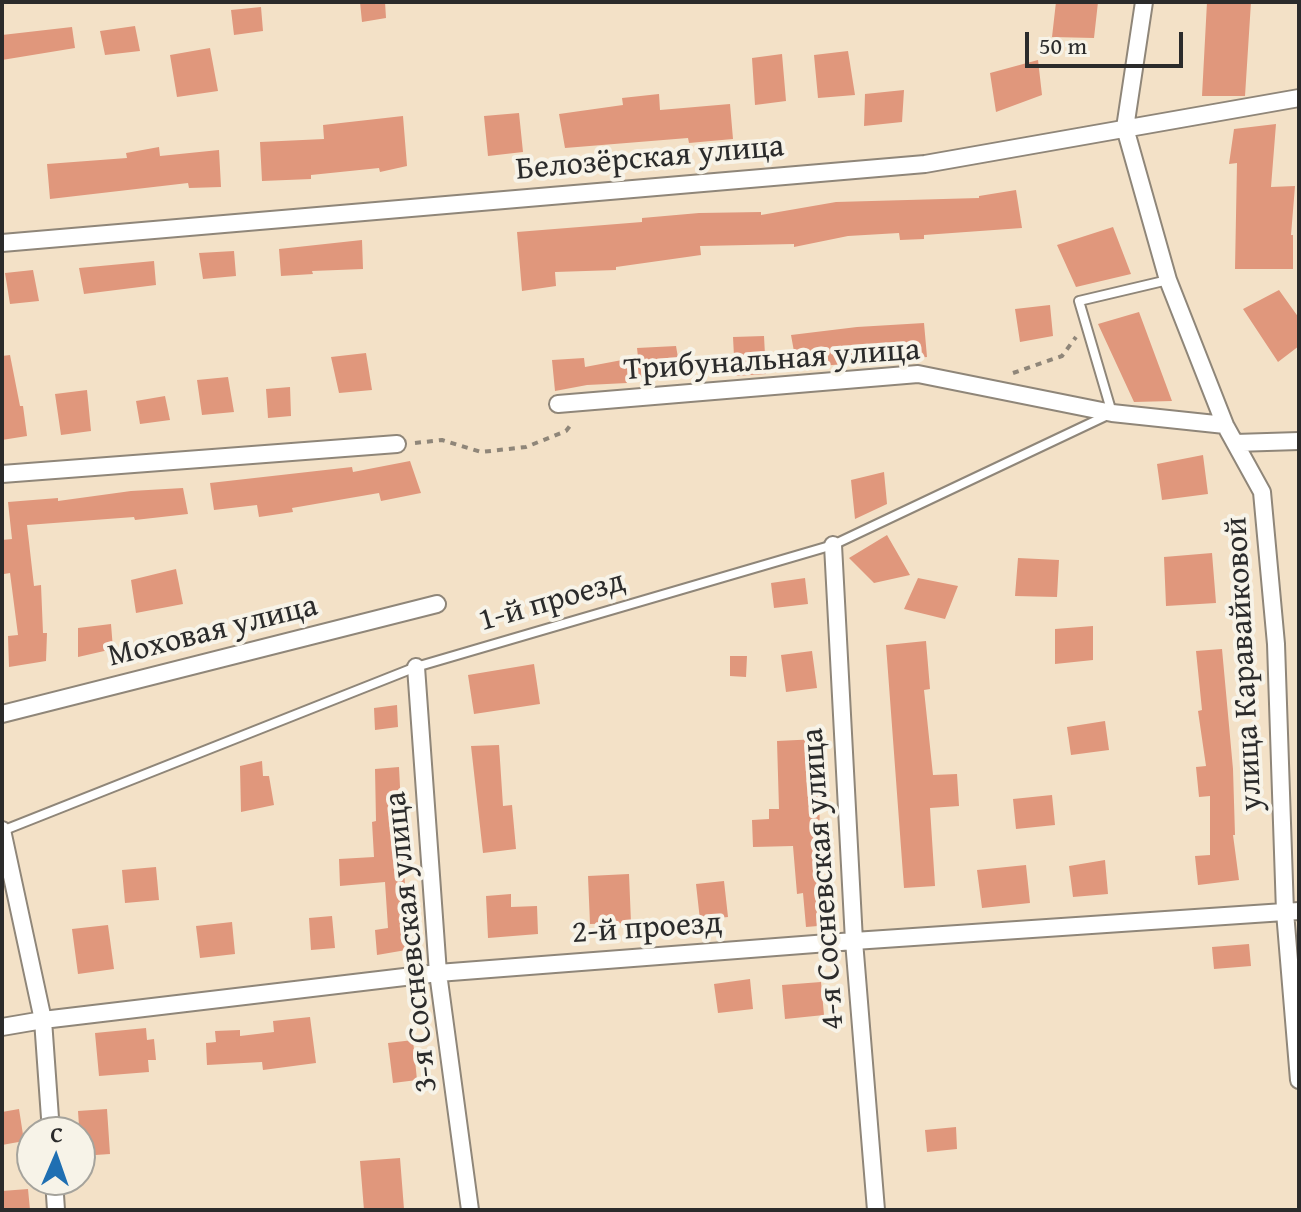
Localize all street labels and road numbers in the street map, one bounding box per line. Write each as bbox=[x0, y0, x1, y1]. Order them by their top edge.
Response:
street label: Белозёрская улица bbox=[514, 128, 786, 190]
street label: Трибунальная улица bbox=[623, 331, 921, 391]
street label: улица Каравайковой bbox=[1218, 516, 1272, 812]
street label: 1-й проезд bbox=[474, 563, 630, 641]
street label: Моховая улица bbox=[104, 587, 322, 677]
street label: 4-я Сосневская улица bbox=[794, 727, 854, 1031]
street label: 3-я Сосневская улица bbox=[377, 790, 447, 1094]
street label: 2-й проезд bbox=[571, 905, 723, 953]

